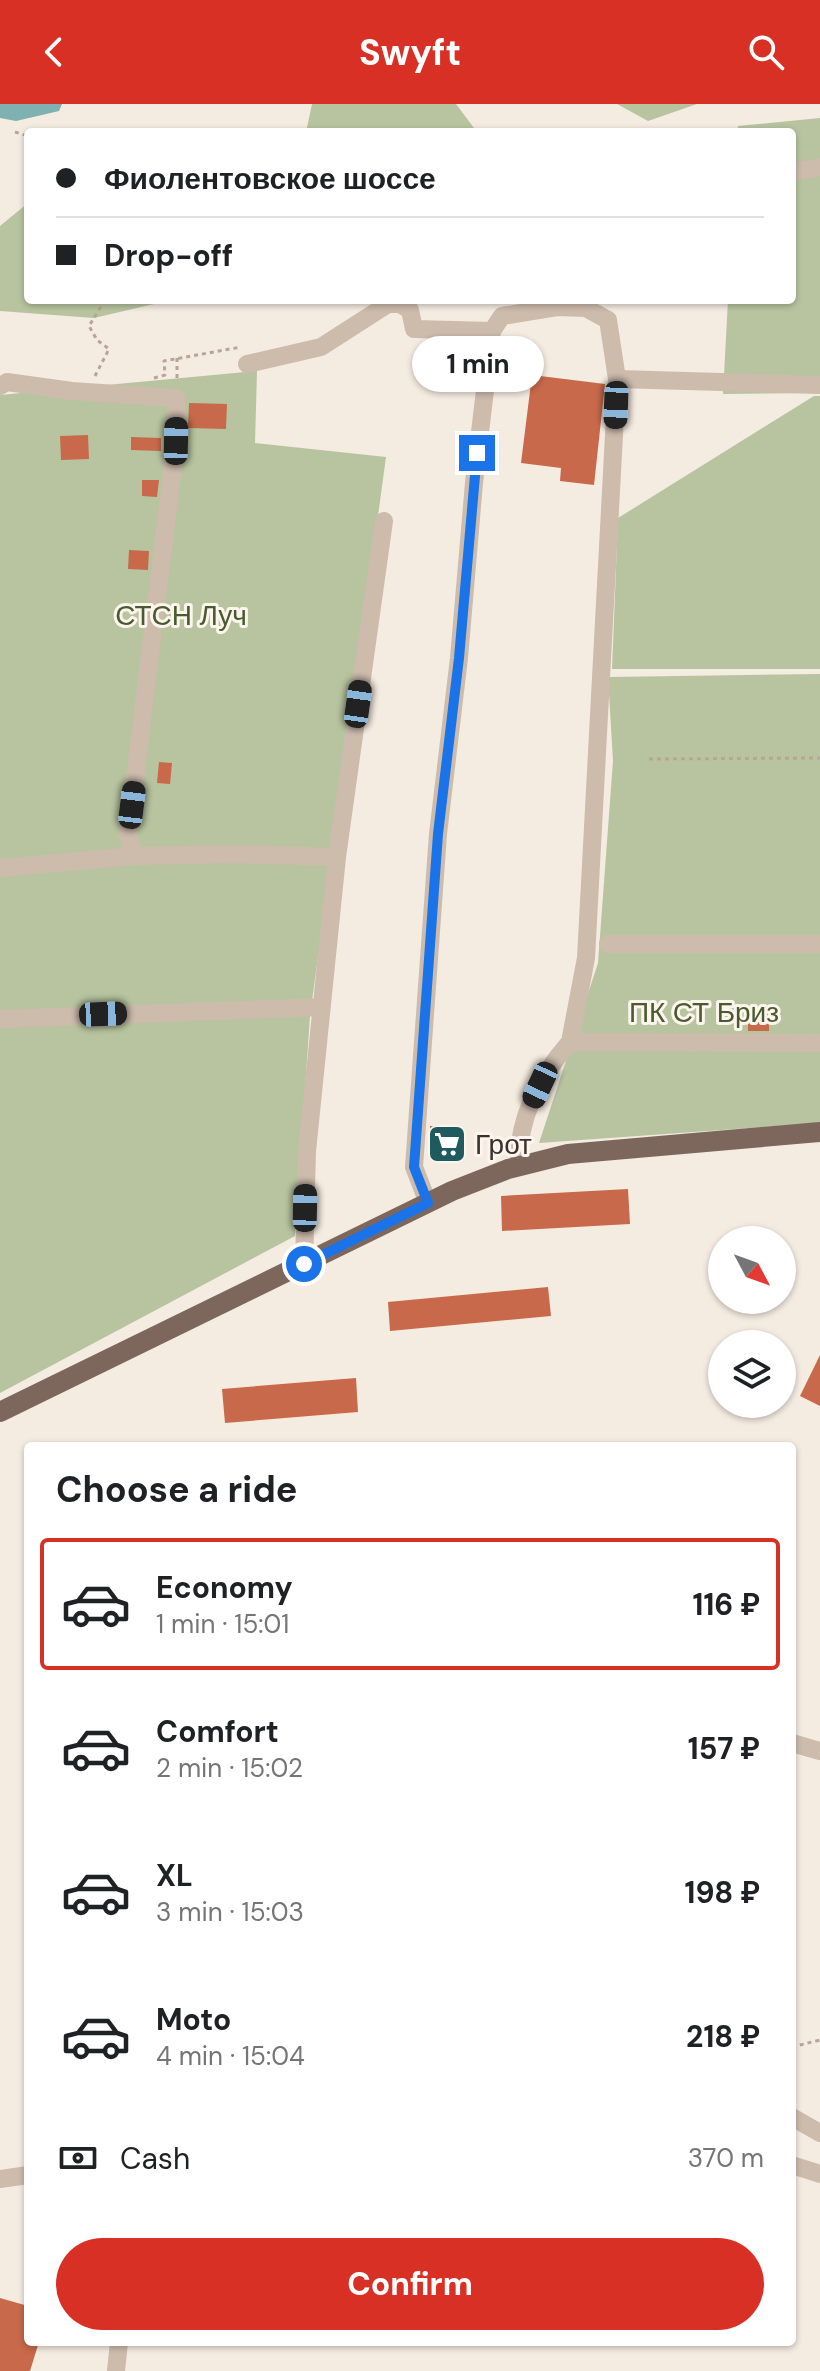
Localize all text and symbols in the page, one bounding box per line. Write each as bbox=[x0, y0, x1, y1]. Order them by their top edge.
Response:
text: Swyft bbox=[359, 29, 461, 76]
icon: back bbox=[32, 30, 76, 74]
icon: search bbox=[744, 30, 788, 74]
text: Фиолентовское шоссе bbox=[104, 159, 436, 198]
text: Drop-off bbox=[104, 236, 233, 275]
callout: 1 min bbox=[411, 337, 543, 393]
text: 1 min bbox=[446, 347, 510, 381]
car bbox=[603, 381, 629, 429]
car bbox=[164, 417, 188, 465]
route end bbox=[459, 435, 495, 471]
park label: СТСН Луч bbox=[115, 597, 247, 634]
car bbox=[343, 679, 373, 729]
car bbox=[117, 780, 147, 830]
park label: ПК СТ Бриз bbox=[629, 994, 779, 1031]
car bbox=[79, 1001, 127, 1027]
car bbox=[519, 1058, 561, 1112]
supermarket icon: Грот bbox=[426, 1123, 468, 1165]
place label: Грот bbox=[475, 1126, 532, 1163]
car bbox=[293, 1184, 317, 1232]
north arrow bbox=[708, 1226, 796, 1314]
map controls bbox=[708, 1226, 796, 1418]
route start bbox=[286, 1246, 322, 1282]
button: layers bbox=[708, 1330, 796, 1418]
text: Choose a ride bbox=[56, 1466, 297, 1513]
icon: car bbox=[60, 1568, 132, 1640]
text: Economy bbox=[156, 1568, 293, 1607]
text: 116 ₽ bbox=[692, 1585, 760, 1624]
text: 1 min · 15:01 bbox=[156, 1607, 289, 1641]
icon: car bbox=[60, 1712, 132, 1784]
text: Comfort bbox=[156, 1712, 279, 1751]
text: 157 ₽ bbox=[688, 1729, 760, 1768]
text: 2 min · 15:02 bbox=[156, 1751, 303, 1785]
icon: car bbox=[60, 1856, 132, 1928]
text: XL bbox=[156, 1856, 193, 1895]
text: 198 ₽ bbox=[685, 1873, 760, 1912]
text: 3 min · 15:03 bbox=[156, 1895, 304, 1929]
icon: car bbox=[60, 2000, 132, 2072]
text: Moto bbox=[156, 2000, 231, 2039]
text: 218 ₽ bbox=[686, 2017, 760, 2056]
text: 4 min · 15:04 bbox=[156, 2039, 305, 2073]
icon: cash bbox=[56, 2136, 100, 2180]
text: Cash bbox=[120, 2139, 190, 2178]
text: 370 m bbox=[688, 2141, 764, 2175]
button: Confirm bbox=[56, 2238, 764, 2330]

